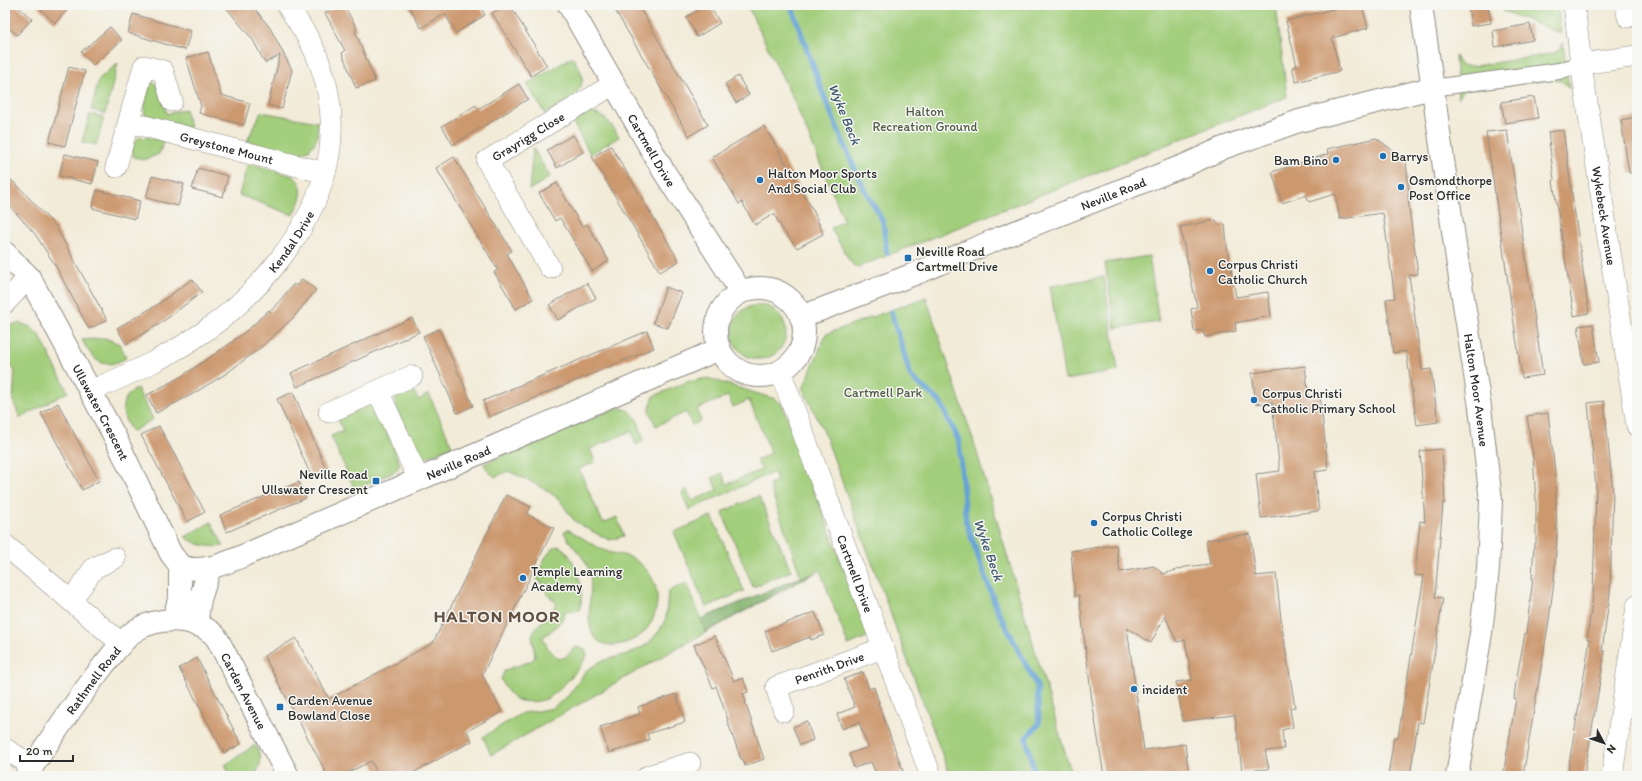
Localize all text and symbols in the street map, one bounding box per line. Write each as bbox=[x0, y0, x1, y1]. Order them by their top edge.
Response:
water label: Wyke Beck bbox=[825, 81, 865, 148]
park label: Halton Recreation Ground bbox=[872, 104, 978, 134]
street label: Grayrigg Close bbox=[489, 109, 567, 164]
street label: Cartmell Drive bbox=[624, 111, 679, 190]
street label: Greystone Mount bbox=[178, 129, 275, 167]
place label: Barrys bbox=[1391, 149, 1428, 164]
marker: Barrys bbox=[1378, 151, 1388, 161]
place label: Bam Bino bbox=[1274, 153, 1328, 168]
marker: Bam Bino bbox=[1331, 155, 1341, 165]
street label: Wykebeck Avenue bbox=[1589, 165, 1619, 266]
place label: Halton Moor Sports And Social Club bbox=[768, 166, 877, 196]
place label: Osmondthorpe Post Office bbox=[1409, 173, 1492, 203]
street label: Neville Road bbox=[1079, 174, 1148, 213]
marker: Halton Moor Sports And Social Club bbox=[755, 175, 765, 185]
marker: Osmondthorpe Post Office bbox=[1396, 182, 1406, 192]
street label: Kendal Drive bbox=[265, 208, 317, 276]
place label: Neville Road Cartmell Drive bbox=[916, 244, 998, 274]
marker: Neville Road Cartmell Drive bbox=[903, 253, 913, 263]
place label: Corpus Christi Catholic Church bbox=[1218, 257, 1308, 287]
marker: Corpus Christi Catholic Church bbox=[1205, 266, 1215, 276]
street label: Halton Moor Avenue bbox=[1461, 332, 1492, 447]
street label: Ullswater Crescent bbox=[69, 362, 132, 463]
park label: Cartmell Park bbox=[844, 385, 923, 400]
place label: Corpus Christi Catholic Primary School bbox=[1262, 386, 1396, 416]
marker: Corpus Christi Catholic Primary School bbox=[1249, 395, 1259, 405]
street label: Neville Road bbox=[424, 442, 493, 483]
place label: Neville Road Ullswater Crescent bbox=[262, 467, 368, 497]
marker: Neville Road Ullswater Crescent bbox=[371, 476, 381, 486]
place label: Corpus Christi Catholic College bbox=[1102, 509, 1193, 539]
water label: Wyke Beck bbox=[970, 517, 1007, 584]
marker: Corpus Christi Catholic College bbox=[1089, 518, 1099, 528]
street label: Cartmell Drive bbox=[834, 533, 876, 615]
place label: Temple Learning Academy bbox=[531, 564, 623, 594]
marker: Temple Learning Academy bbox=[518, 573, 528, 583]
district label: HALTON MOOR bbox=[434, 606, 560, 626]
street label: Rathmell Road bbox=[63, 643, 124, 718]
street label: Penrith Drive bbox=[793, 649, 866, 688]
street label: Carden Avenue bbox=[218, 650, 270, 732]
place label: incident bbox=[1142, 682, 1188, 697]
marker: incident bbox=[1129, 684, 1139, 694]
place label: Carden Avenue Bowland Close bbox=[288, 693, 372, 723]
marker: Carden Avenue Bowland Close bbox=[275, 702, 285, 712]
north arrow bbox=[1584, 723, 1624, 763]
scale bar bbox=[20, 737, 73, 763]
text: N bbox=[1604, 742, 1619, 756]
text: 20 m bbox=[26, 744, 53, 758]

